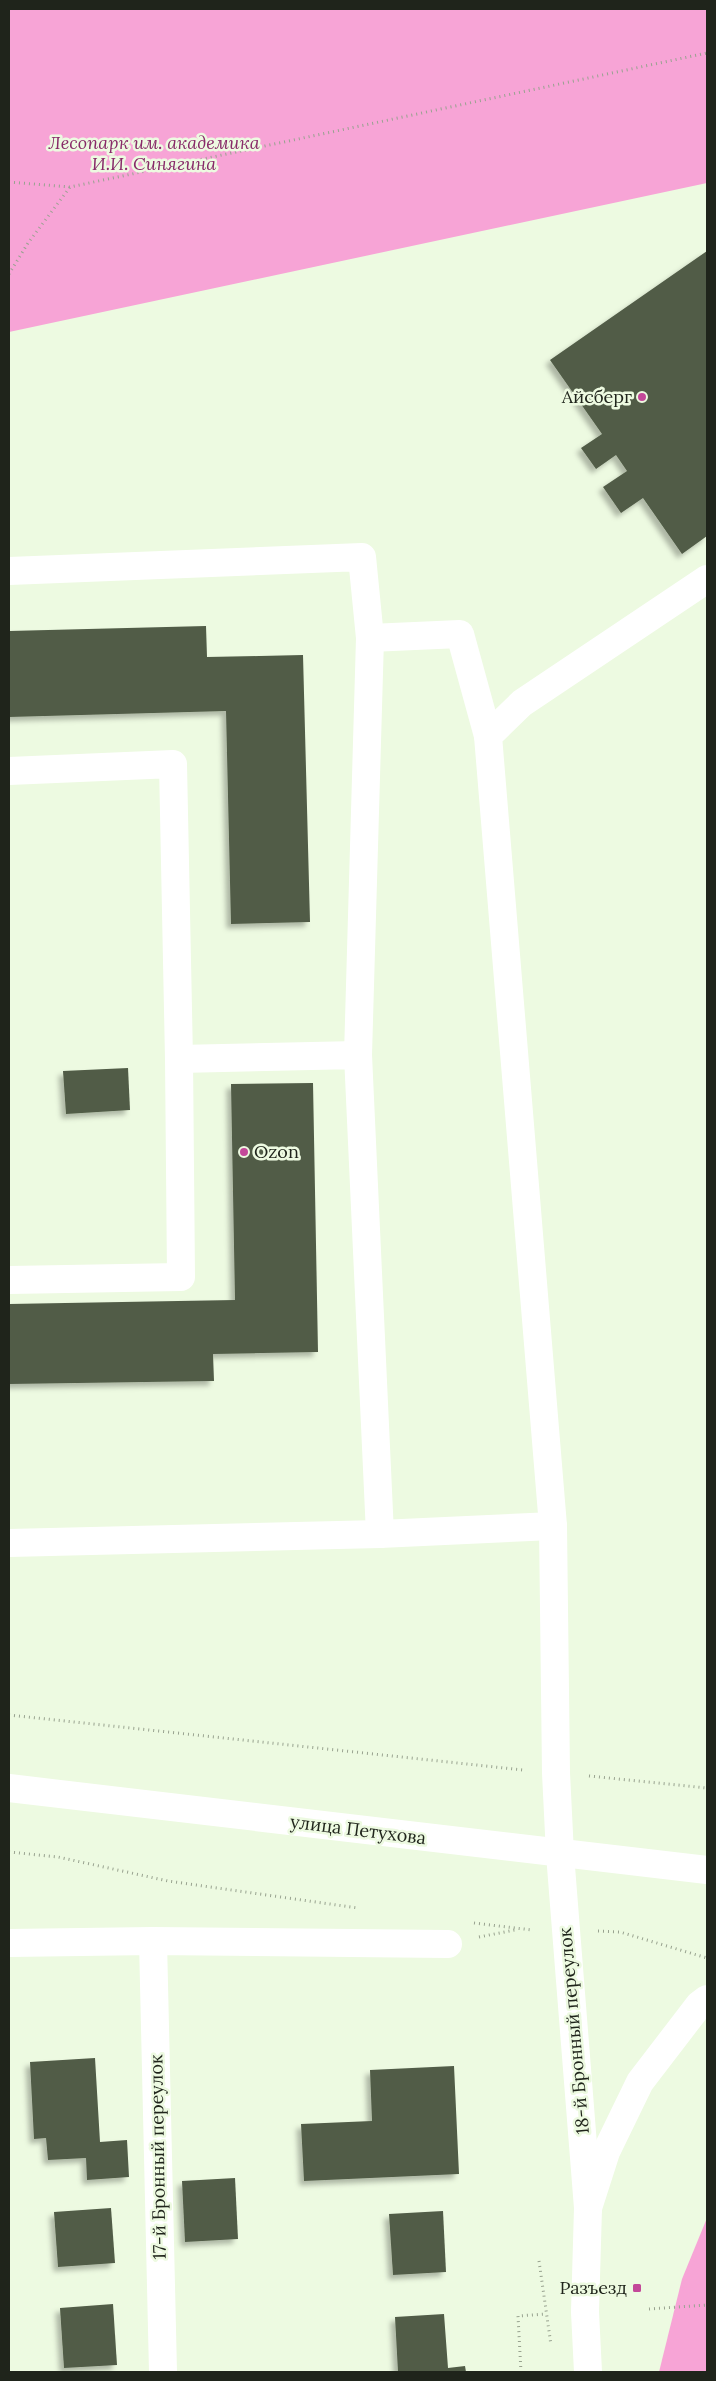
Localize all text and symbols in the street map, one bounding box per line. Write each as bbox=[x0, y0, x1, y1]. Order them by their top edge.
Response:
park label: Лесопарк им. академика И.И. Синягина bbox=[48, 131, 260, 175]
place label: Айсберг bbox=[561, 385, 632, 408]
marker: Айсберг bbox=[636, 391, 648, 403]
place label: Ozon bbox=[254, 1140, 299, 1163]
marker: Ozon bbox=[238, 1146, 250, 1158]
street label: улица Петухова bbox=[289, 1810, 427, 1849]
street label: 18-й Бронный переулок bbox=[553, 1926, 594, 2135]
street label: 17-й Бронный переулок bbox=[144, 2054, 171, 2260]
place label: Разъезд bbox=[559, 2276, 627, 2299]
marker: Разъезд bbox=[631, 2282, 643, 2294]

